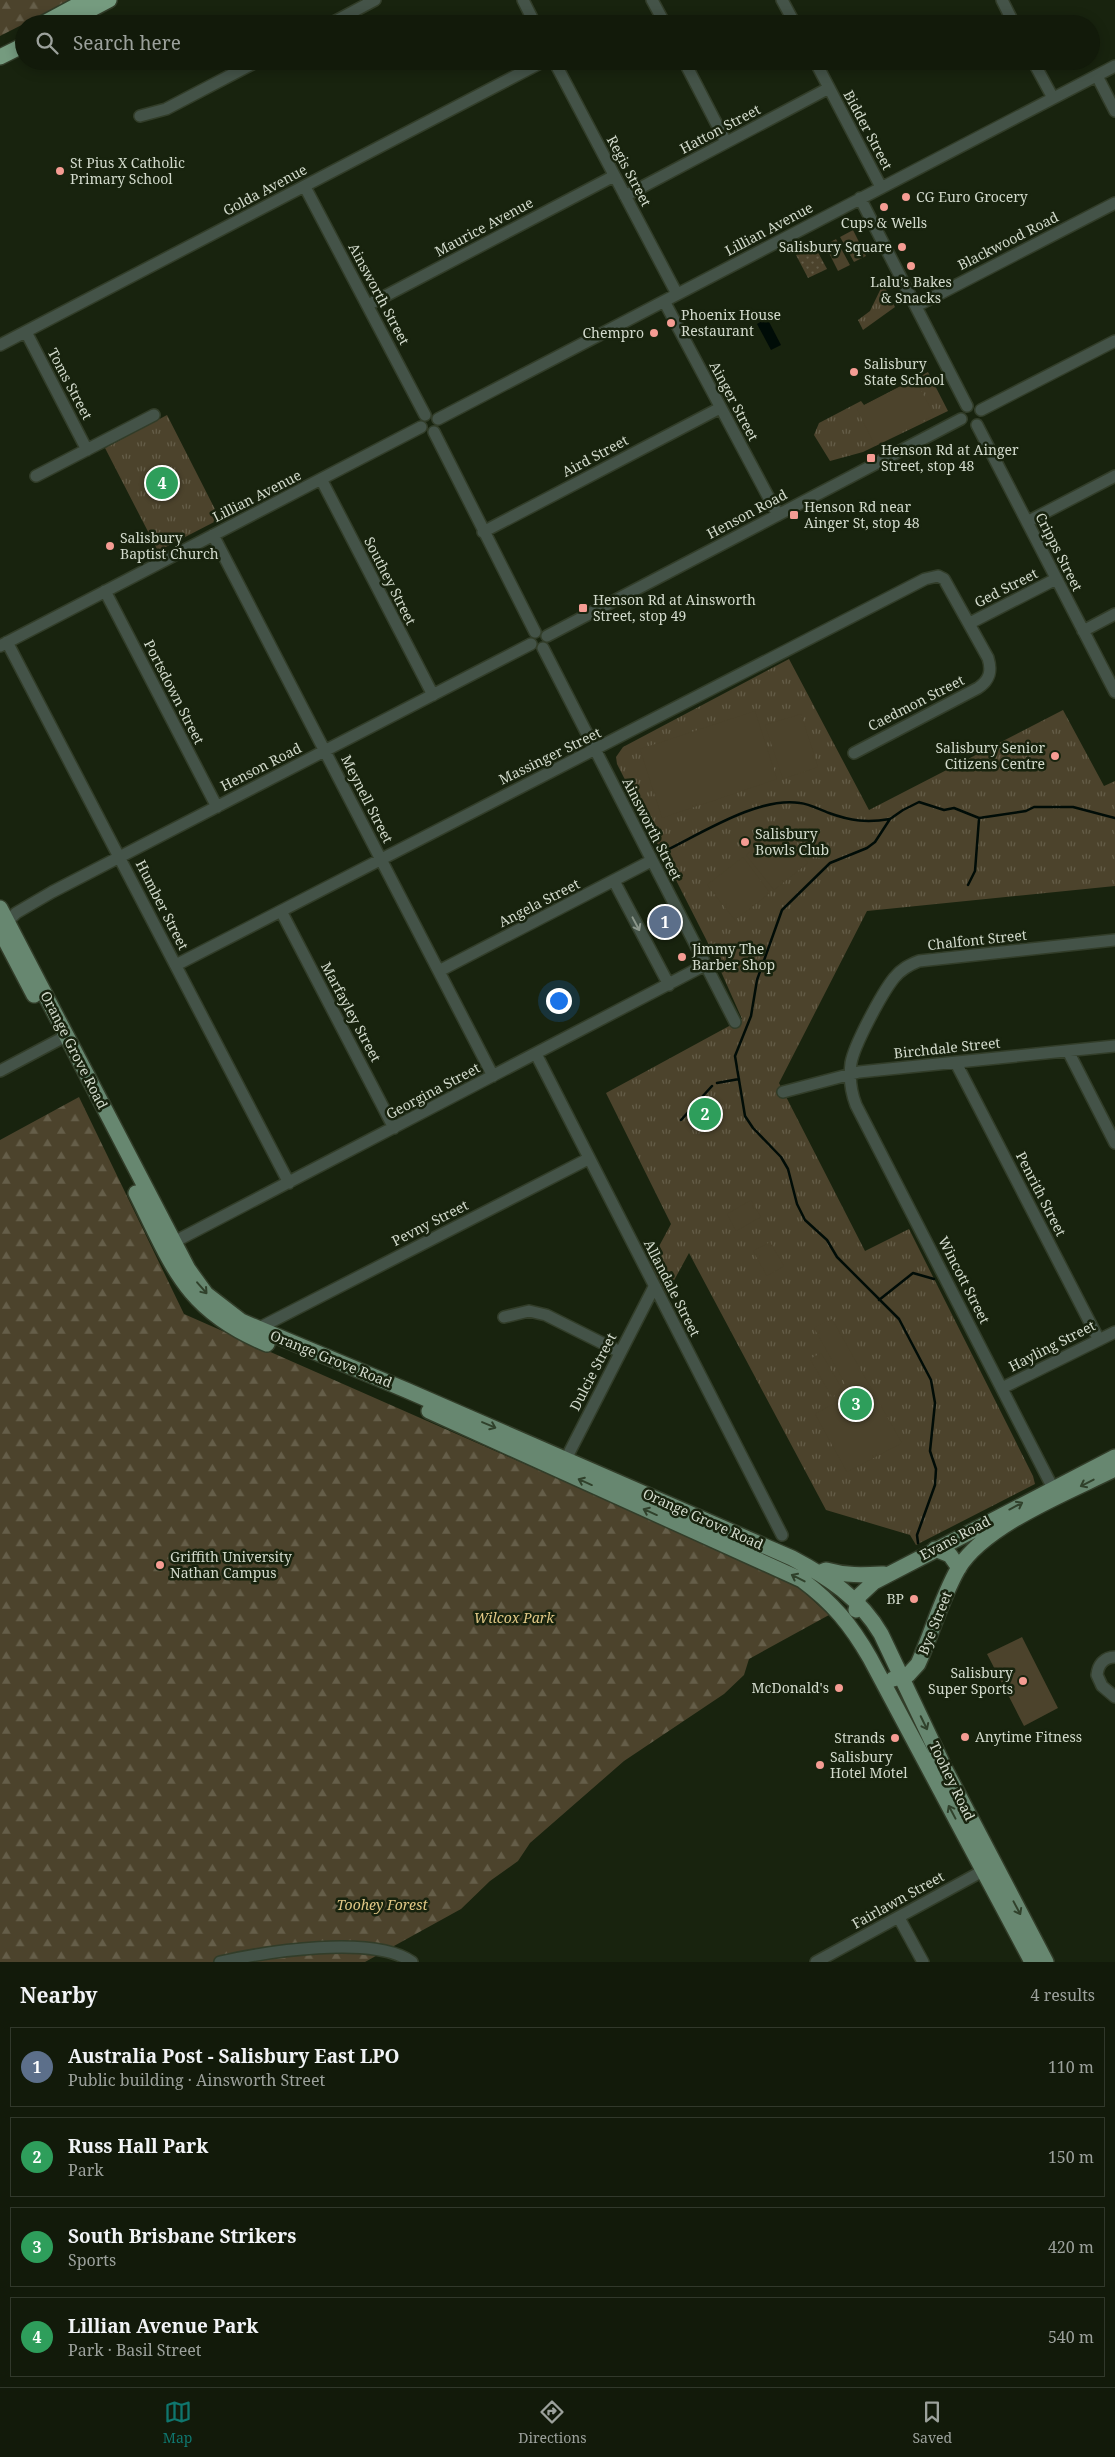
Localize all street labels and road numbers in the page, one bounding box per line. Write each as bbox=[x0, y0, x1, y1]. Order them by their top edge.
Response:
street label: Bidder Street bbox=[839, 87, 897, 173]
street label: Hatton Street bbox=[676, 99, 763, 158]
street label: Regis Street bbox=[603, 132, 656, 210]
street label: Golda Avenue bbox=[219, 159, 310, 220]
street label: Maurice Avenue bbox=[431, 193, 536, 261]
street label: Lillian Avenue bbox=[722, 197, 816, 260]
street label: Blackwood Road bbox=[954, 207, 1062, 274]
street label: Ainsworth Street bbox=[345, 239, 414, 348]
street label: Toms Street bbox=[44, 345, 97, 423]
street label: Ainger Street bbox=[705, 358, 763, 444]
street label: Aird Street bbox=[558, 430, 631, 481]
street label: Lillian Avenue bbox=[209, 465, 304, 526]
street label: Henson Road bbox=[703, 484, 791, 543]
street label: Cripps Street bbox=[1031, 509, 1087, 594]
street label: Southey Street bbox=[360, 533, 421, 628]
street label: Ged Street bbox=[971, 563, 1041, 612]
street label: Portsdown Street bbox=[140, 636, 209, 747]
street label: Caedmon Street bbox=[864, 670, 967, 735]
street label: Massinger Street bbox=[496, 723, 604, 789]
street label: Henson Road bbox=[217, 738, 305, 795]
street label: Meynell Street bbox=[337, 752, 398, 846]
street label: Ainsworth Street bbox=[618, 774, 687, 883]
street label: Humber Street bbox=[132, 857, 193, 953]
street label: Angela Street bbox=[495, 874, 583, 931]
street label: Chalfont Street bbox=[926, 925, 1028, 954]
street label: Marfayley Street bbox=[317, 958, 386, 1065]
street label: Orange Grove Road bbox=[36, 988, 113, 1112]
street label: Birchdale Street bbox=[893, 1032, 1001, 1063]
street label: Georgina Street bbox=[382, 1058, 483, 1123]
street label: Penrith Street bbox=[1012, 1148, 1071, 1239]
street label: Pevny Street bbox=[388, 1195, 471, 1250]
street label: Wincott Street bbox=[934, 1233, 995, 1327]
street label: Allandale Street bbox=[640, 1236, 705, 1340]
street label: Hayling Street bbox=[1005, 1316, 1098, 1376]
street label: Orange Grove Road bbox=[267, 1325, 395, 1392]
street label: Dulcie Street bbox=[565, 1330, 620, 1414]
street label: Orange Grove Road bbox=[640, 1483, 767, 1554]
street label: Evans Road bbox=[916, 1511, 994, 1564]
street label: Bye Street bbox=[913, 1588, 956, 1657]
street label: Toohey Road bbox=[925, 1738, 980, 1824]
street label: Fairlawn Street bbox=[848, 1866, 947, 1933]

